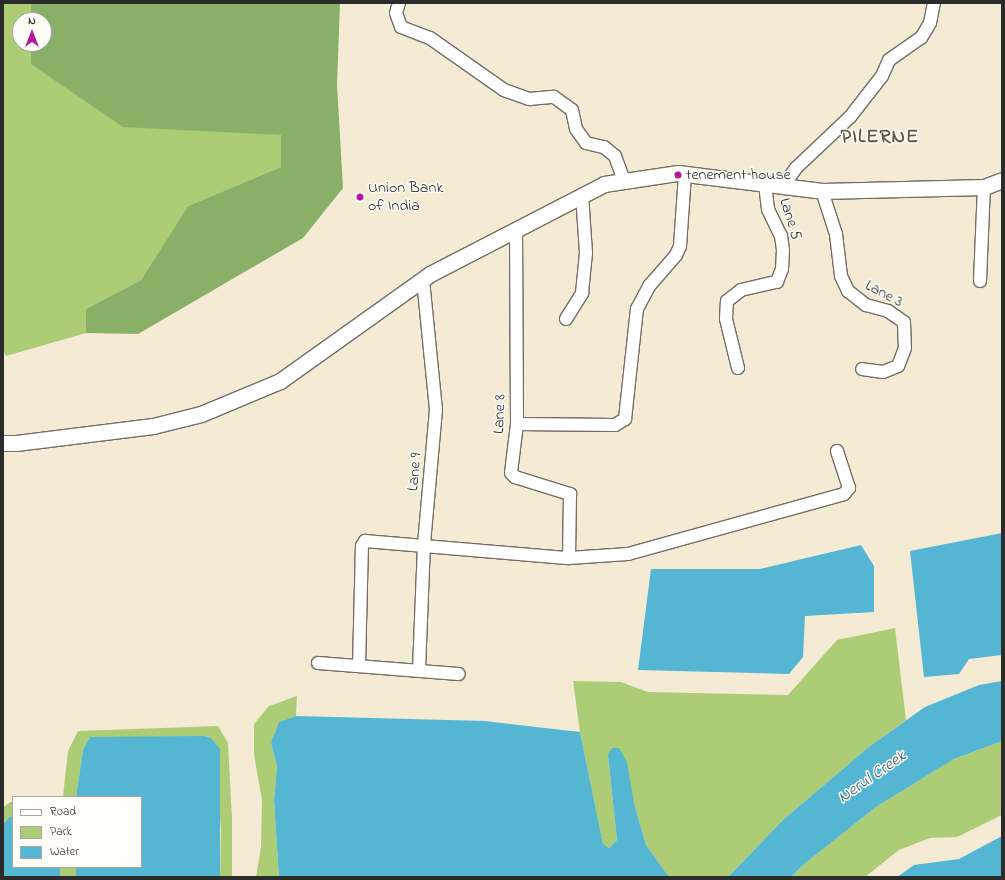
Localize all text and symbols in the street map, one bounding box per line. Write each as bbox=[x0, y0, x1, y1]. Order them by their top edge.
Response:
north arrow bbox=[12, 12, 52, 52]
text: N bbox=[28, 13, 36, 29]
district label: PILERNE bbox=[841, 125, 919, 149]
place label: tenement house bbox=[686, 165, 791, 185]
marker: tenement house bbox=[673, 170, 683, 180]
place label: Union Bank of India bbox=[368, 178, 443, 216]
marker: Union Bank of India bbox=[355, 192, 365, 202]
street label: Lane 5 bbox=[775, 196, 805, 242]
street label: Lane 3 bbox=[862, 276, 906, 312]
street label: Lane 8 bbox=[490, 394, 510, 434]
street label: Lane 9 bbox=[404, 452, 426, 492]
water label: Nerul Creek bbox=[834, 746, 910, 808]
legend bbox=[12, 796, 142, 868]
text: Road bbox=[50, 803, 76, 821]
text: Park bbox=[50, 823, 72, 841]
text: Water bbox=[50, 843, 79, 861]

